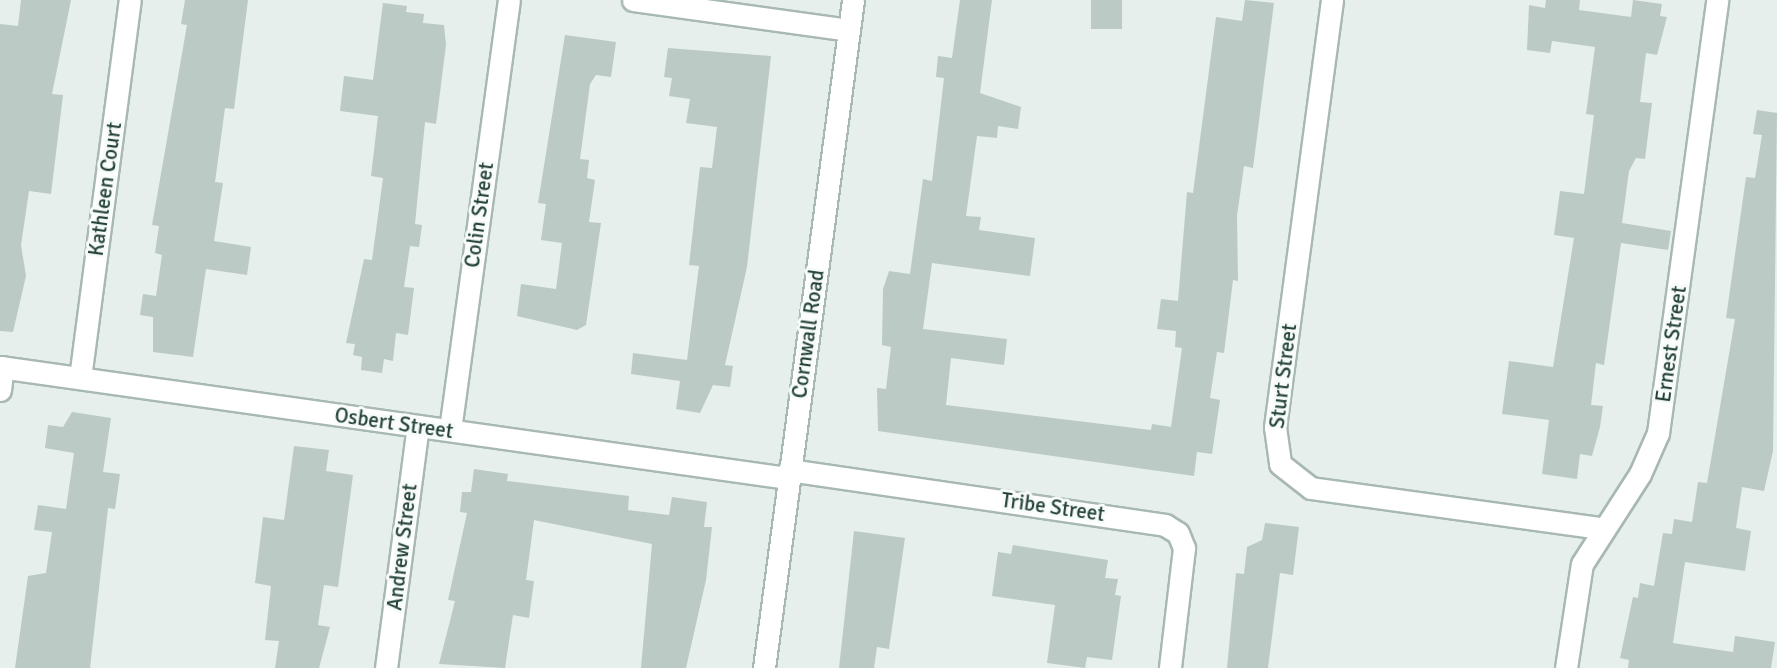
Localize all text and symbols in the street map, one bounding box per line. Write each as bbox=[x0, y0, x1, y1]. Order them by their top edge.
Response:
street label: Kathleen Court bbox=[83, 120, 127, 258]
street label: Colin Street bbox=[459, 161, 499, 269]
street label: Cornwall Road bbox=[787, 268, 829, 400]
street label: Ernest Street bbox=[1650, 284, 1692, 404]
street label: Sturt Street bbox=[1264, 322, 1302, 430]
street label: Osbert Street bbox=[333, 402, 455, 444]
street label: Andrew Street bbox=[382, 482, 422, 612]
street label: Tribe Street bbox=[1000, 487, 1106, 527]

